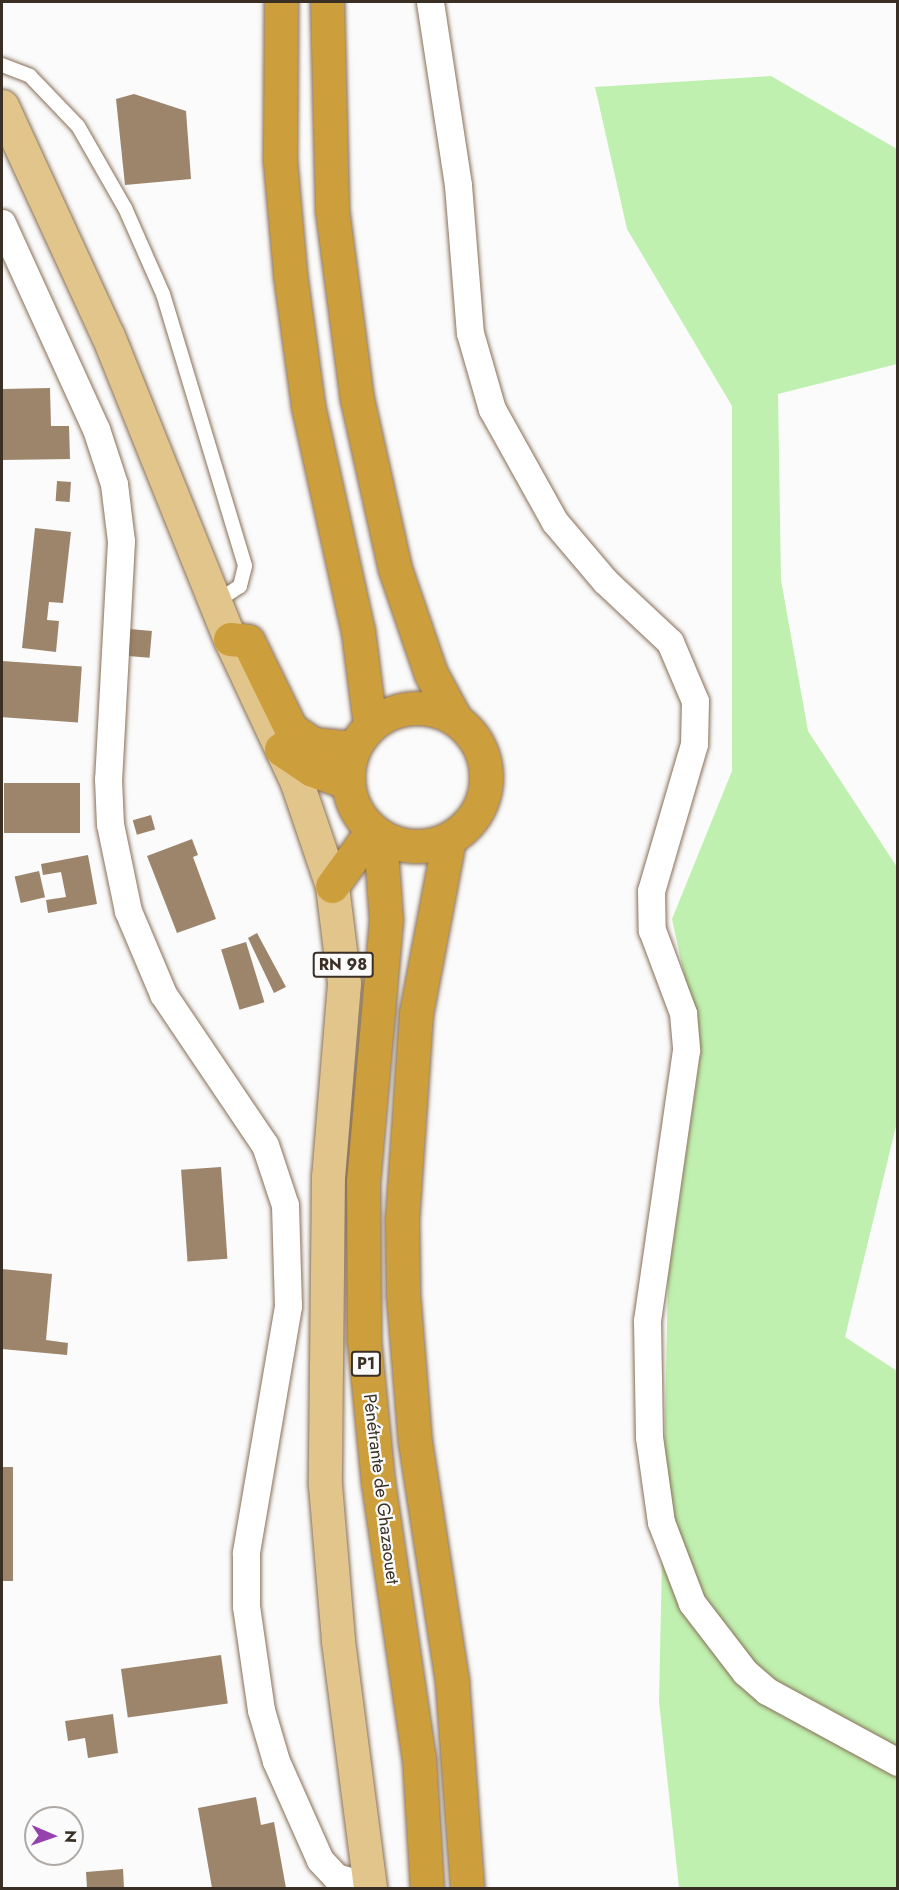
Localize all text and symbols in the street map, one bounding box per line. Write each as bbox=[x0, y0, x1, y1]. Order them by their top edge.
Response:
road number: RN 98 bbox=[312, 952, 374, 978]
road number: P1 bbox=[350, 1351, 382, 1377]
street label: Pénétrante de Ghazaouet bbox=[359, 1393, 403, 1585]
north arrow bbox=[24, 1806, 84, 1866]
text: N bbox=[59, 1830, 82, 1843]

